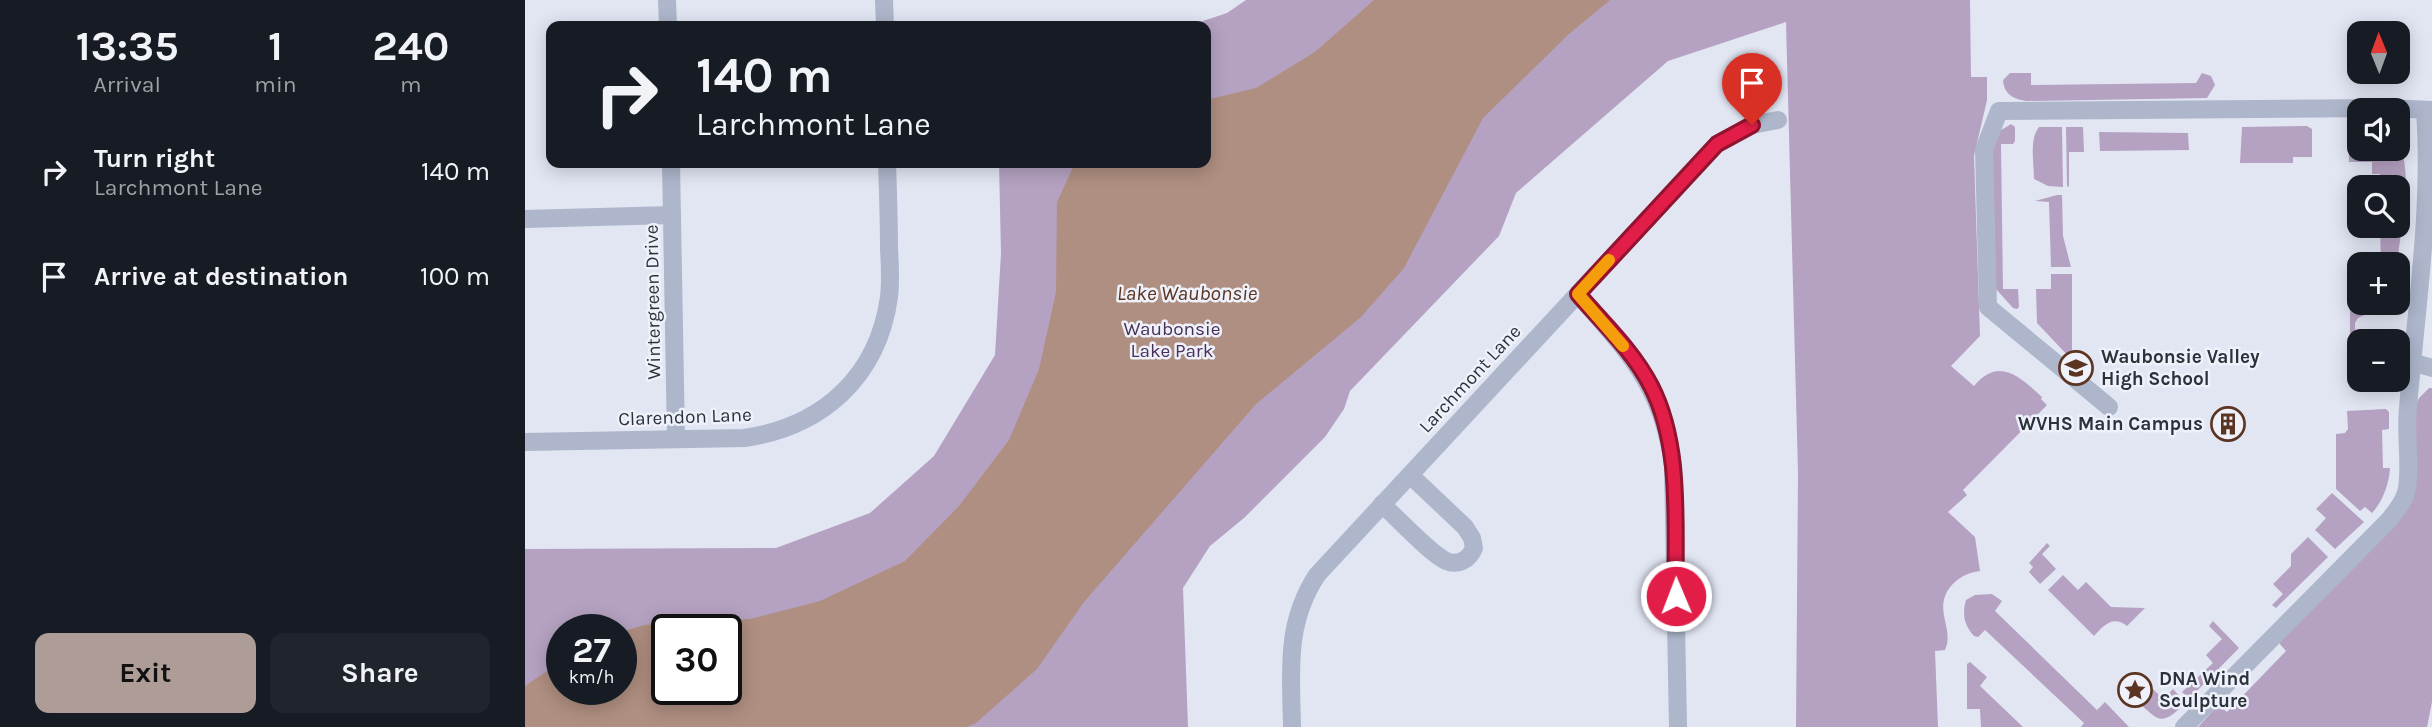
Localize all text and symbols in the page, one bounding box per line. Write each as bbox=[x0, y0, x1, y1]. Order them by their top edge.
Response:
text: 13:35 bbox=[76, 21, 179, 71]
text: 1 bbox=[268, 21, 283, 71]
text: 240 bbox=[372, 21, 449, 71]
north arrow bbox=[2347, 21, 2410, 84]
map controls bbox=[2347, 21, 2410, 392]
text: 140 m bbox=[696, 47, 833, 104]
icon: right bbox=[581, 49, 672, 140]
pin bbox=[1722, 53, 1782, 125]
icon: arrive bbox=[1733, 64, 1771, 102]
text: Arrival bbox=[94, 71, 161, 98]
text: min bbox=[254, 71, 297, 98]
text: m bbox=[400, 71, 422, 98]
button: sound bbox=[2347, 98, 2410, 161]
text: Larchmont Lane bbox=[696, 106, 931, 143]
text: Turn right bbox=[94, 143, 215, 174]
icon: right bbox=[35, 153, 73, 191]
text: 140 m bbox=[421, 156, 490, 187]
text: Larchmont Lane bbox=[94, 174, 263, 201]
button: search bbox=[2347, 175, 2410, 238]
street label: Wintergreen Drive bbox=[641, 224, 665, 380]
button: + bbox=[2347, 252, 2410, 315]
icon: arrive bbox=[35, 258, 73, 296]
text: Arrive at destination bbox=[94, 261, 348, 292]
text: 100 m bbox=[420, 261, 490, 292]
water label: Lake Waubonsie bbox=[1117, 281, 1258, 305]
park label: Waubonsie Lake Park bbox=[1124, 318, 1220, 362]
street label: Larchmont Lane bbox=[1414, 321, 1526, 437]
button: − bbox=[2347, 329, 2410, 392]
place label: Waubonsie Valley High School bbox=[2101, 346, 2260, 390]
school or university icon: Waubonsie Valley High School bbox=[2057, 349, 2095, 387]
street label: Clarendon Lane bbox=[618, 404, 752, 430]
building icon: WVHS Main Campus bbox=[2209, 405, 2247, 443]
place label: WVHS Main Campus bbox=[2018, 413, 2203, 435]
position arrow bbox=[1639, 559, 1713, 633]
speed limit sign: 30 bbox=[651, 614, 742, 705]
text: 27 bbox=[572, 630, 611, 671]
button: Exit bbox=[35, 633, 256, 713]
button: Share bbox=[270, 633, 490, 713]
text: km/h bbox=[569, 666, 614, 688]
place label: DNA Wind Sculpture bbox=[2159, 668, 2250, 712]
place icon: DNA Wind Sculpture bbox=[2116, 671, 2154, 709]

